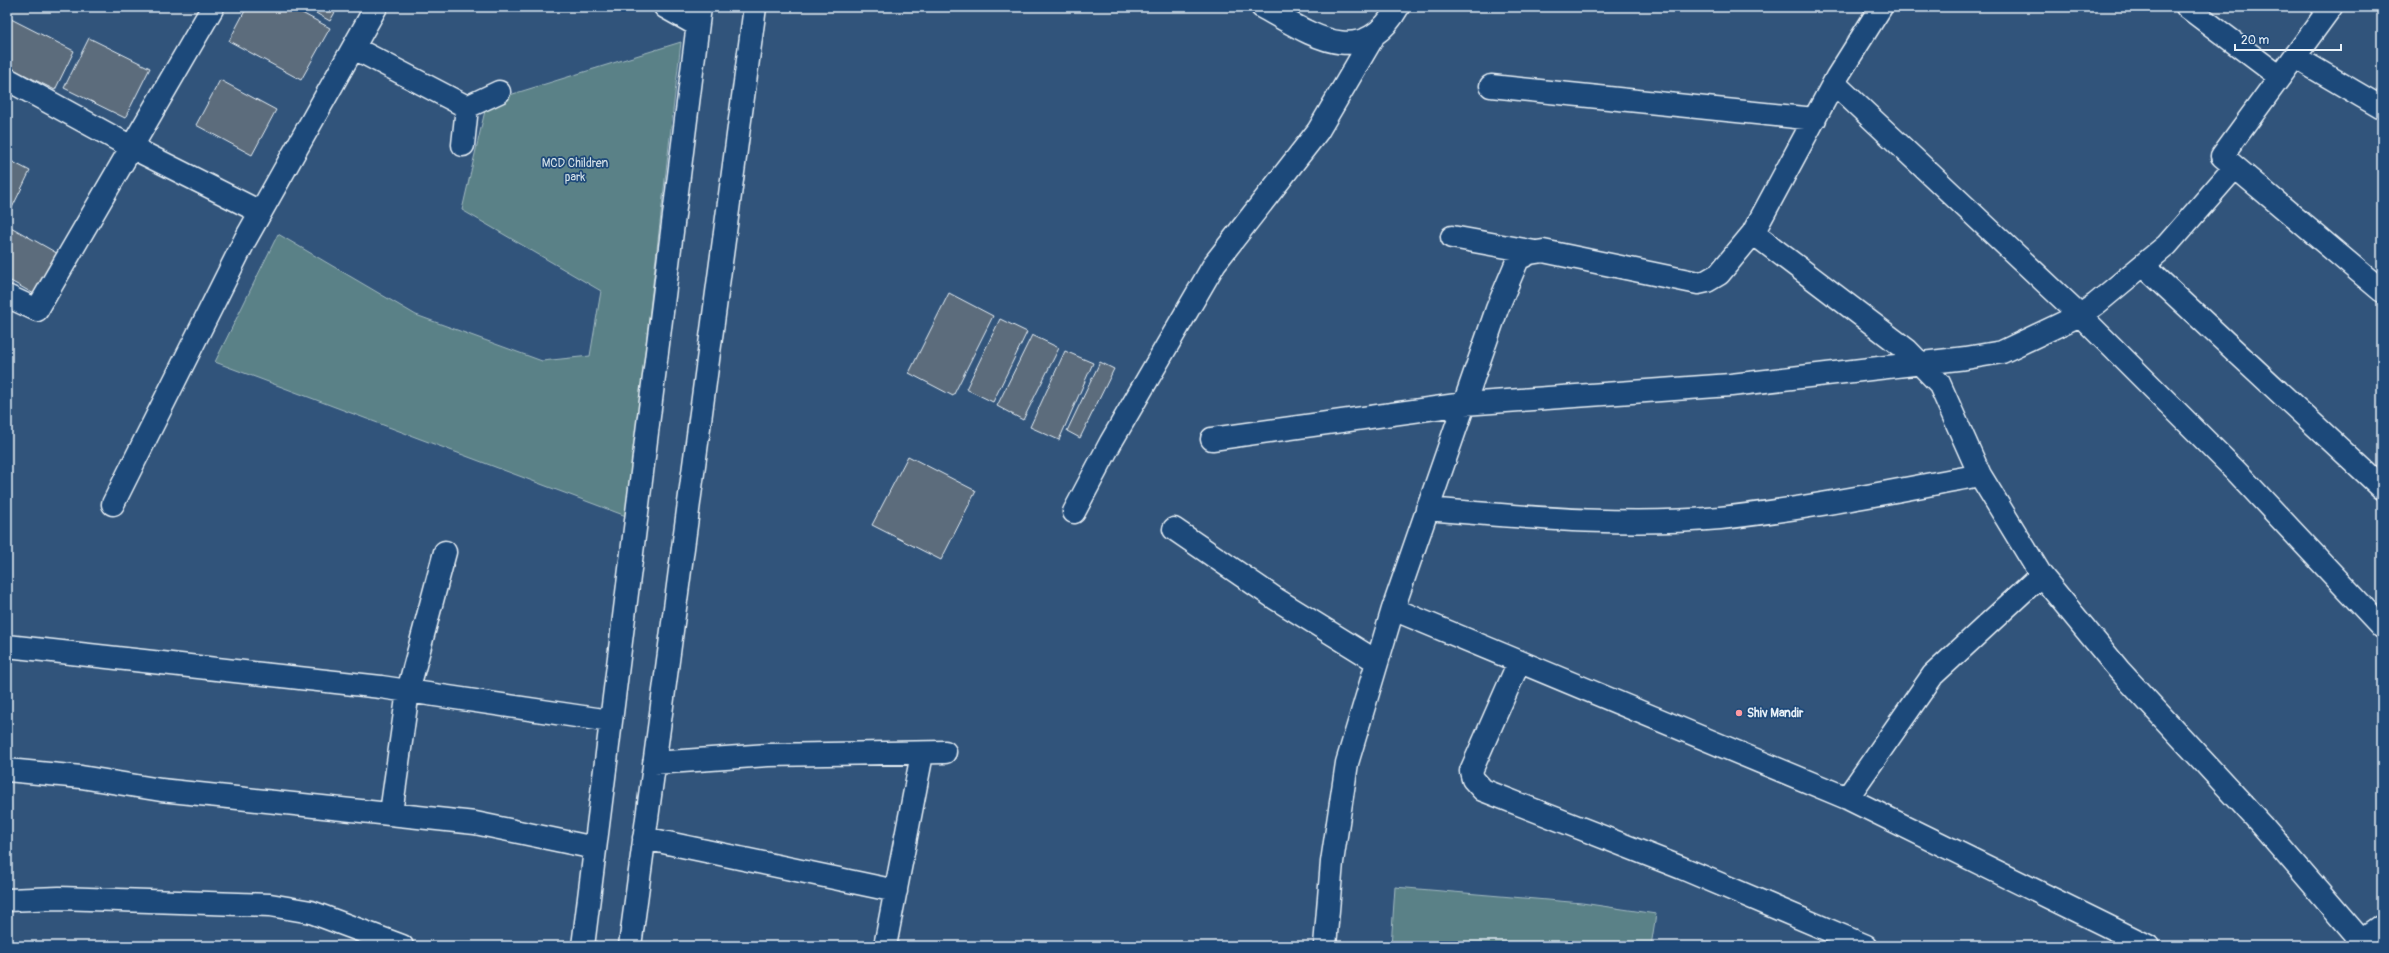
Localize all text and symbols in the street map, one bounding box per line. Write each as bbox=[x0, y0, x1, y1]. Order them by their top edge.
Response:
scale bar bbox=[2235, 26, 2341, 52]
text: 20 m bbox=[2241, 33, 2270, 48]
park label: MCD Children park bbox=[542, 156, 608, 185]
place label: Shiv Mandir bbox=[1747, 706, 1804, 721]
marker: Shiv Mandir bbox=[1734, 708, 1744, 718]

